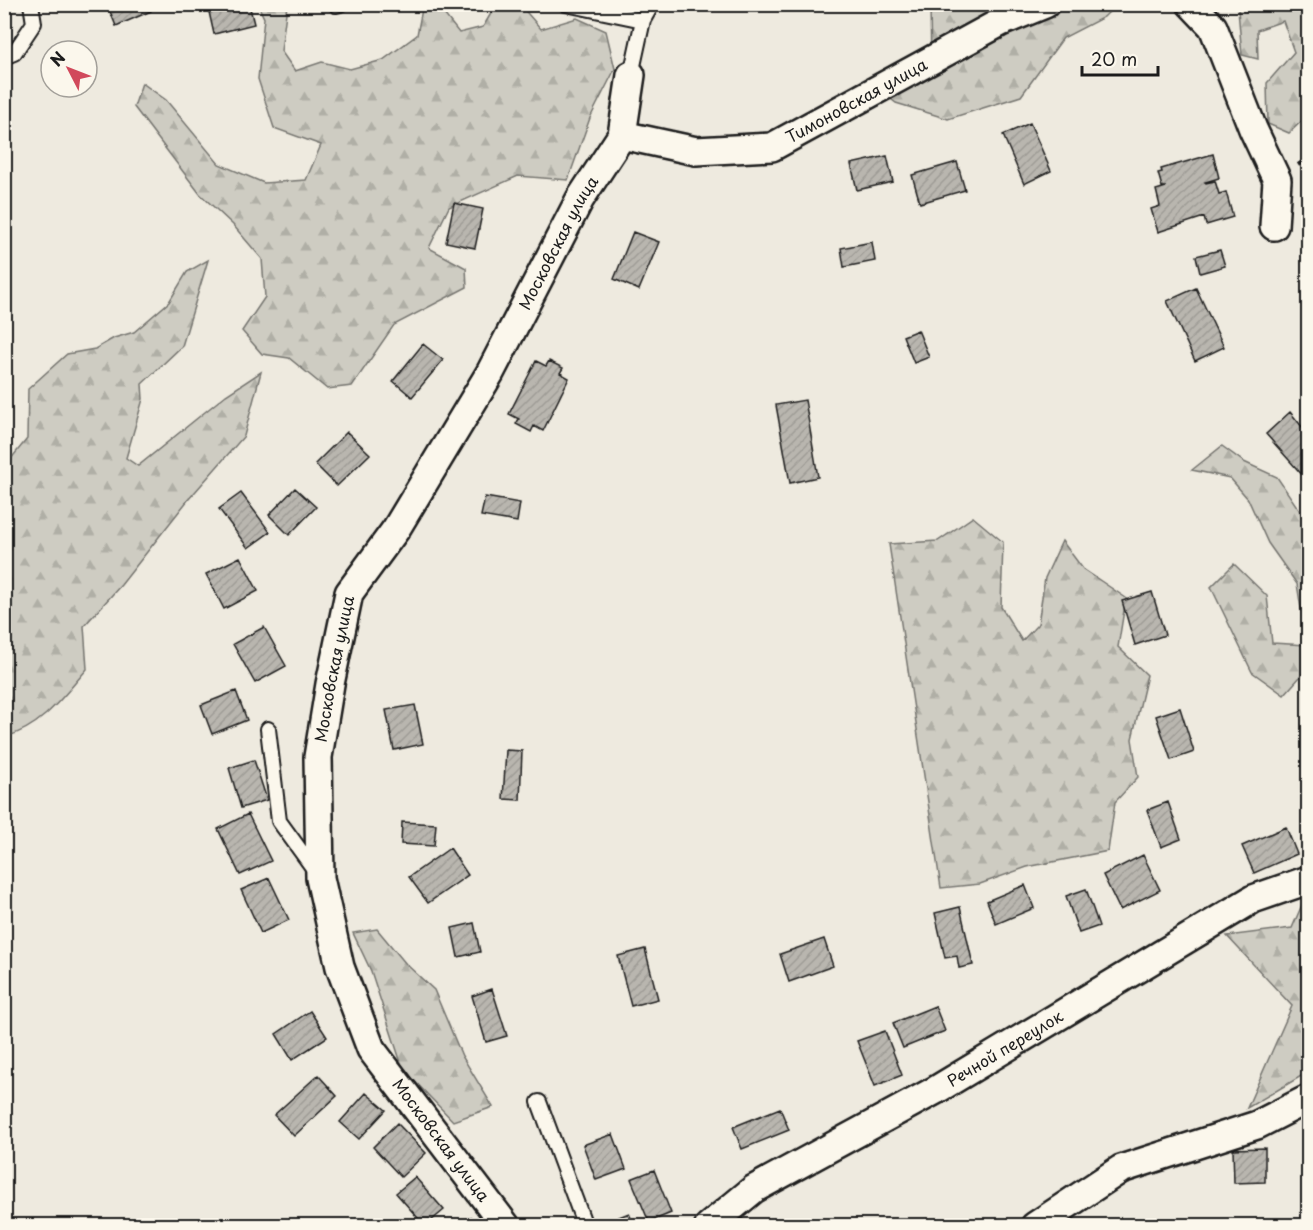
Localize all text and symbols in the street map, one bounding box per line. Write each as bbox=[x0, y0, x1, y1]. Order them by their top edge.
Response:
north arrow bbox=[39, 39, 99, 99]
scale bar bbox=[1082, 39, 1158, 77]
text: 20 m bbox=[1091, 45, 1137, 72]
text: N bbox=[44, 46, 70, 71]
street label: Тимоновская улица bbox=[781, 52, 931, 148]
street label: Московская улица bbox=[512, 171, 603, 314]
street label: Московская улица bbox=[308, 593, 359, 744]
street label: Речной переулок bbox=[942, 1003, 1067, 1092]
street label: Московская улица bbox=[387, 1073, 496, 1206]

